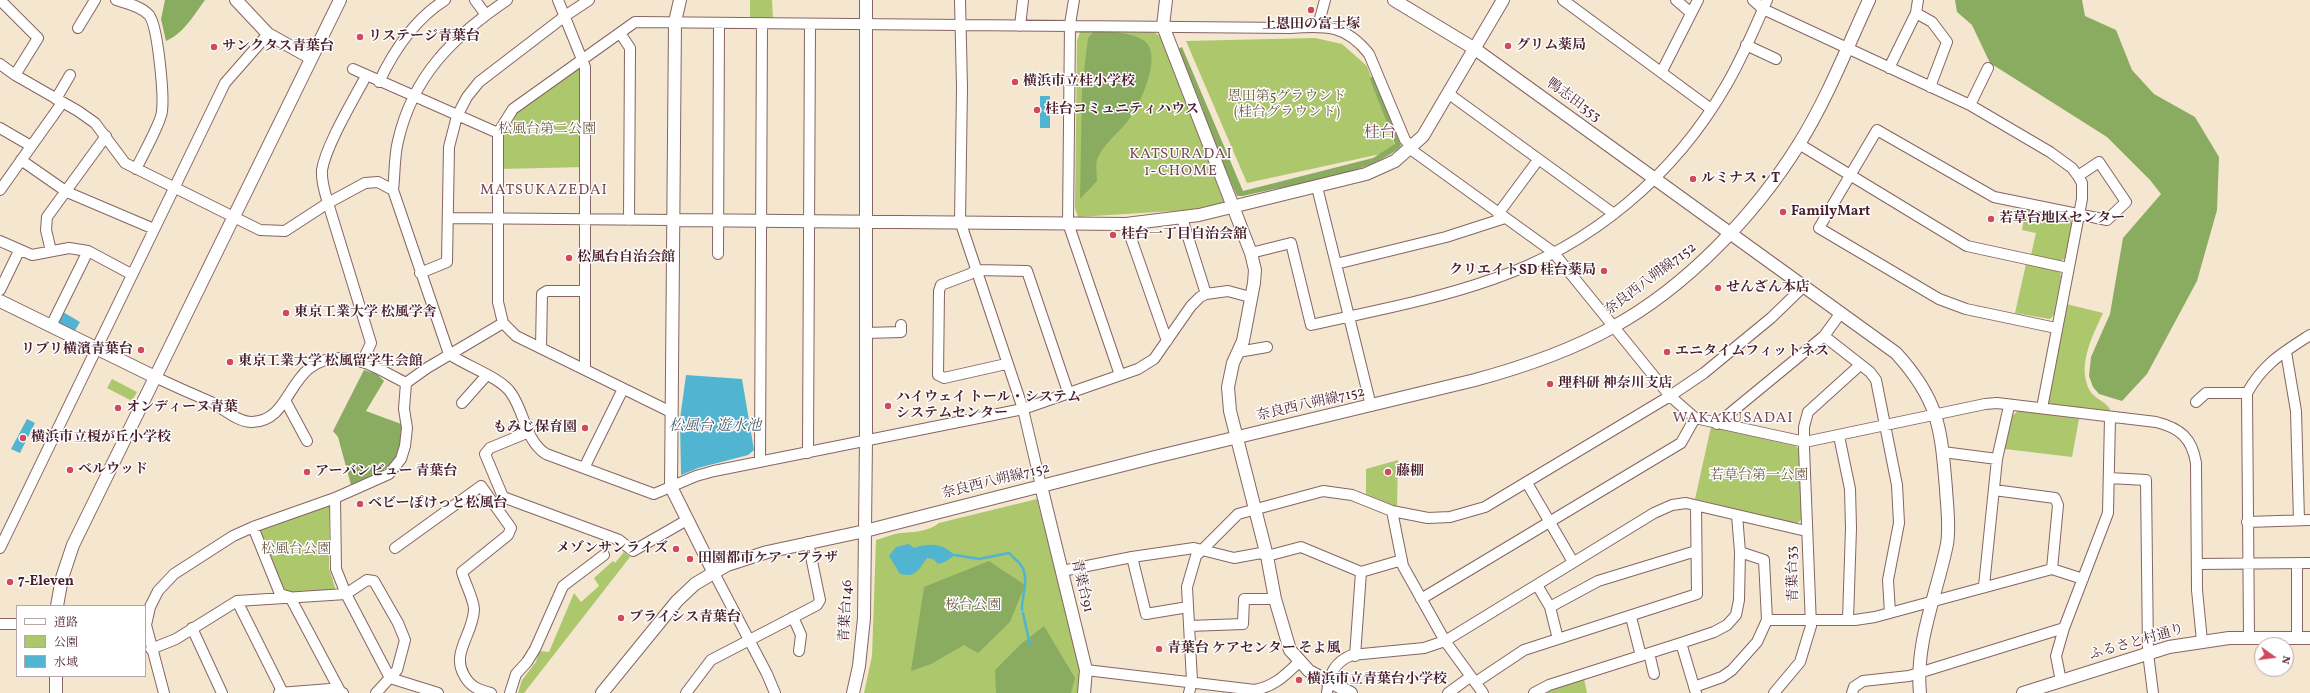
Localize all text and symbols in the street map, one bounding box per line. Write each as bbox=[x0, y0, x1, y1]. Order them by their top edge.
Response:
marker: 上恩田の富士塚 bbox=[1306, 5, 1316, 15]
place label: 上恩田の富士塚 bbox=[1262, 17, 1360, 33]
place label: リステージ青葉台 bbox=[368, 29, 480, 45]
marker: リステージ青葉台 bbox=[355, 32, 365, 42]
place label: グリム薬局 bbox=[1516, 38, 1586, 54]
place label: サンクタス青葉台 bbox=[222, 39, 334, 55]
marker: グリム薬局 bbox=[1503, 41, 1513, 51]
marker: サンクタス青葉台 bbox=[209, 42, 219, 52]
place label: 横浜市立桂小学校 bbox=[1023, 74, 1135, 90]
street label: 鴨志田353 bbox=[1543, 76, 1603, 126]
marker: 横浜市立桂小学校 bbox=[1010, 77, 1020, 87]
park label: 恩田第5グラウンド (桂台グラウンド) bbox=[1228, 89, 1346, 122]
place label: 桂台コミュニティハウス bbox=[1045, 102, 1199, 118]
marker: 桂台コミュニティハウス bbox=[1032, 105, 1042, 115]
park label: 松風台第二公園 bbox=[498, 122, 596, 138]
district label: 桂台 bbox=[1364, 124, 1396, 144]
district label: KATSURADAI 1-CHOME bbox=[1129, 146, 1233, 181]
place label: ルミナス・T bbox=[1701, 171, 1780, 187]
marker: ルミナス・T bbox=[1688, 174, 1698, 184]
district label: MATSUKAZEDAI bbox=[480, 182, 608, 200]
place label: FamilyMart bbox=[1791, 204, 1870, 220]
marker: FamilyMart bbox=[1778, 207, 1788, 217]
place label: 若草台地区センター bbox=[1999, 211, 2125, 227]
marker: 若草台地区センター bbox=[1986, 214, 1996, 224]
place label: 桂台一丁目自治会舘 bbox=[1121, 227, 1247, 243]
marker: 桂台一丁目自治会舘 bbox=[1108, 230, 1118, 240]
street label: 奈良西八朔線7152 bbox=[1602, 240, 1700, 320]
place label: 松風台自治会館 bbox=[577, 250, 675, 266]
marker: 松風台自治会館 bbox=[564, 253, 574, 263]
place label: クリエイトSD 桂台薬局 bbox=[1449, 263, 1596, 279]
marker: クリエイトSD 桂台薬局 bbox=[1599, 266, 1609, 276]
place label: せんざん本店 bbox=[1726, 280, 1810, 296]
marker: せんざん本店 bbox=[1713, 283, 1723, 293]
place label: 東京工業大学 松風学舎 bbox=[294, 305, 437, 321]
marker: 東京工業大学 松風学舎 bbox=[281, 308, 291, 318]
place label: リブリ横濱青葉台 bbox=[21, 342, 133, 358]
place label: エニタイムフィットネス bbox=[1675, 344, 1829, 360]
marker: リブリ横濱青葉台 bbox=[136, 345, 146, 355]
marker: エニタイムフィットネス bbox=[1662, 347, 1672, 357]
place label: 東京工業大学 松風留学生会館 bbox=[238, 354, 423, 370]
marker: 東京工業大学 松風留学生会館 bbox=[225, 357, 235, 367]
place label: 理科研 神奈川支店 bbox=[1558, 376, 1673, 392]
marker: 理科研 神奈川支店 bbox=[1545, 379, 1555, 389]
street label: 奈良西八朔線7152 bbox=[1255, 384, 1367, 426]
place label: ハイウェイ トール・システム システムセンター bbox=[896, 390, 1081, 422]
place label: オンディーヌ青葉 bbox=[126, 400, 238, 416]
marker: ハイウェイ トール・システム システムセンター bbox=[883, 401, 893, 411]
marker: オンディーヌ青葉 bbox=[113, 403, 123, 413]
district label: WAKAKUSADAI bbox=[1672, 410, 1794, 428]
water label: 松風台 遊水池 bbox=[669, 418, 761, 436]
place label: もみじ保育園 bbox=[493, 420, 577, 436]
marker: もみじ保育園 bbox=[580, 423, 590, 433]
place label: 横浜市立榎が丘小学校 bbox=[31, 430, 171, 446]
marker: 横浜市立榎が丘小学校 bbox=[18, 433, 28, 443]
street label: 奈良西八朔線7152 bbox=[940, 460, 1052, 504]
place label: ベルウッド bbox=[78, 462, 148, 478]
place label: アーバンビュー 青葉台 bbox=[315, 464, 457, 480]
place label: 藤棚 bbox=[1396, 464, 1424, 480]
marker: ベルウッド bbox=[65, 465, 75, 475]
marker: アーバンビュー 青葉台 bbox=[302, 467, 312, 477]
marker: 藤棚 bbox=[1383, 467, 1393, 477]
park label: 若草台第一公園 bbox=[1710, 468, 1808, 484]
place label: ベビーぽけっと松風台 bbox=[368, 496, 507, 512]
marker: ベビーぽけっと松風台 bbox=[355, 499, 365, 509]
place label: メゾンサンライズ bbox=[556, 541, 668, 557]
park label: 松風台公園 bbox=[261, 542, 331, 558]
marker: メゾンサンライズ bbox=[671, 544, 681, 554]
street label: 青葉台33 bbox=[1785, 546, 1803, 602]
place label: 田園都市ケア・プラザ bbox=[698, 551, 838, 567]
marker: 田園都市ケア・プラザ bbox=[685, 554, 695, 564]
street label: 青葉台91 bbox=[1066, 557, 1096, 615]
place label: 7-Eleven bbox=[18, 574, 74, 590]
marker: 7-Eleven bbox=[5, 577, 15, 587]
street label: 青葉台146 bbox=[837, 579, 857, 643]
park label: 桜台公園 bbox=[945, 598, 1001, 614]
legend bbox=[16, 605, 146, 677]
place label: ブライシス青葉台 bbox=[629, 610, 741, 626]
marker: ブライシス青葉台 bbox=[616, 613, 626, 623]
text: 道路 bbox=[54, 615, 78, 631]
street label: ふるさと村通り bbox=[2088, 621, 2186, 665]
text: 公園 bbox=[54, 635, 78, 651]
north arrow bbox=[2254, 637, 2294, 677]
place label: 青葉台 ケアセンター そよ風 bbox=[1167, 641, 1341, 657]
marker: 青葉台 ケアセンター そよ風 bbox=[1154, 644, 1164, 654]
text: N bbox=[2277, 654, 2293, 665]
text: 水域 bbox=[54, 655, 78, 671]
place label: 横浜市立青葉台小学校 bbox=[1307, 672, 1447, 688]
marker: 横浜市立青葉台小学校 bbox=[1294, 675, 1304, 685]

